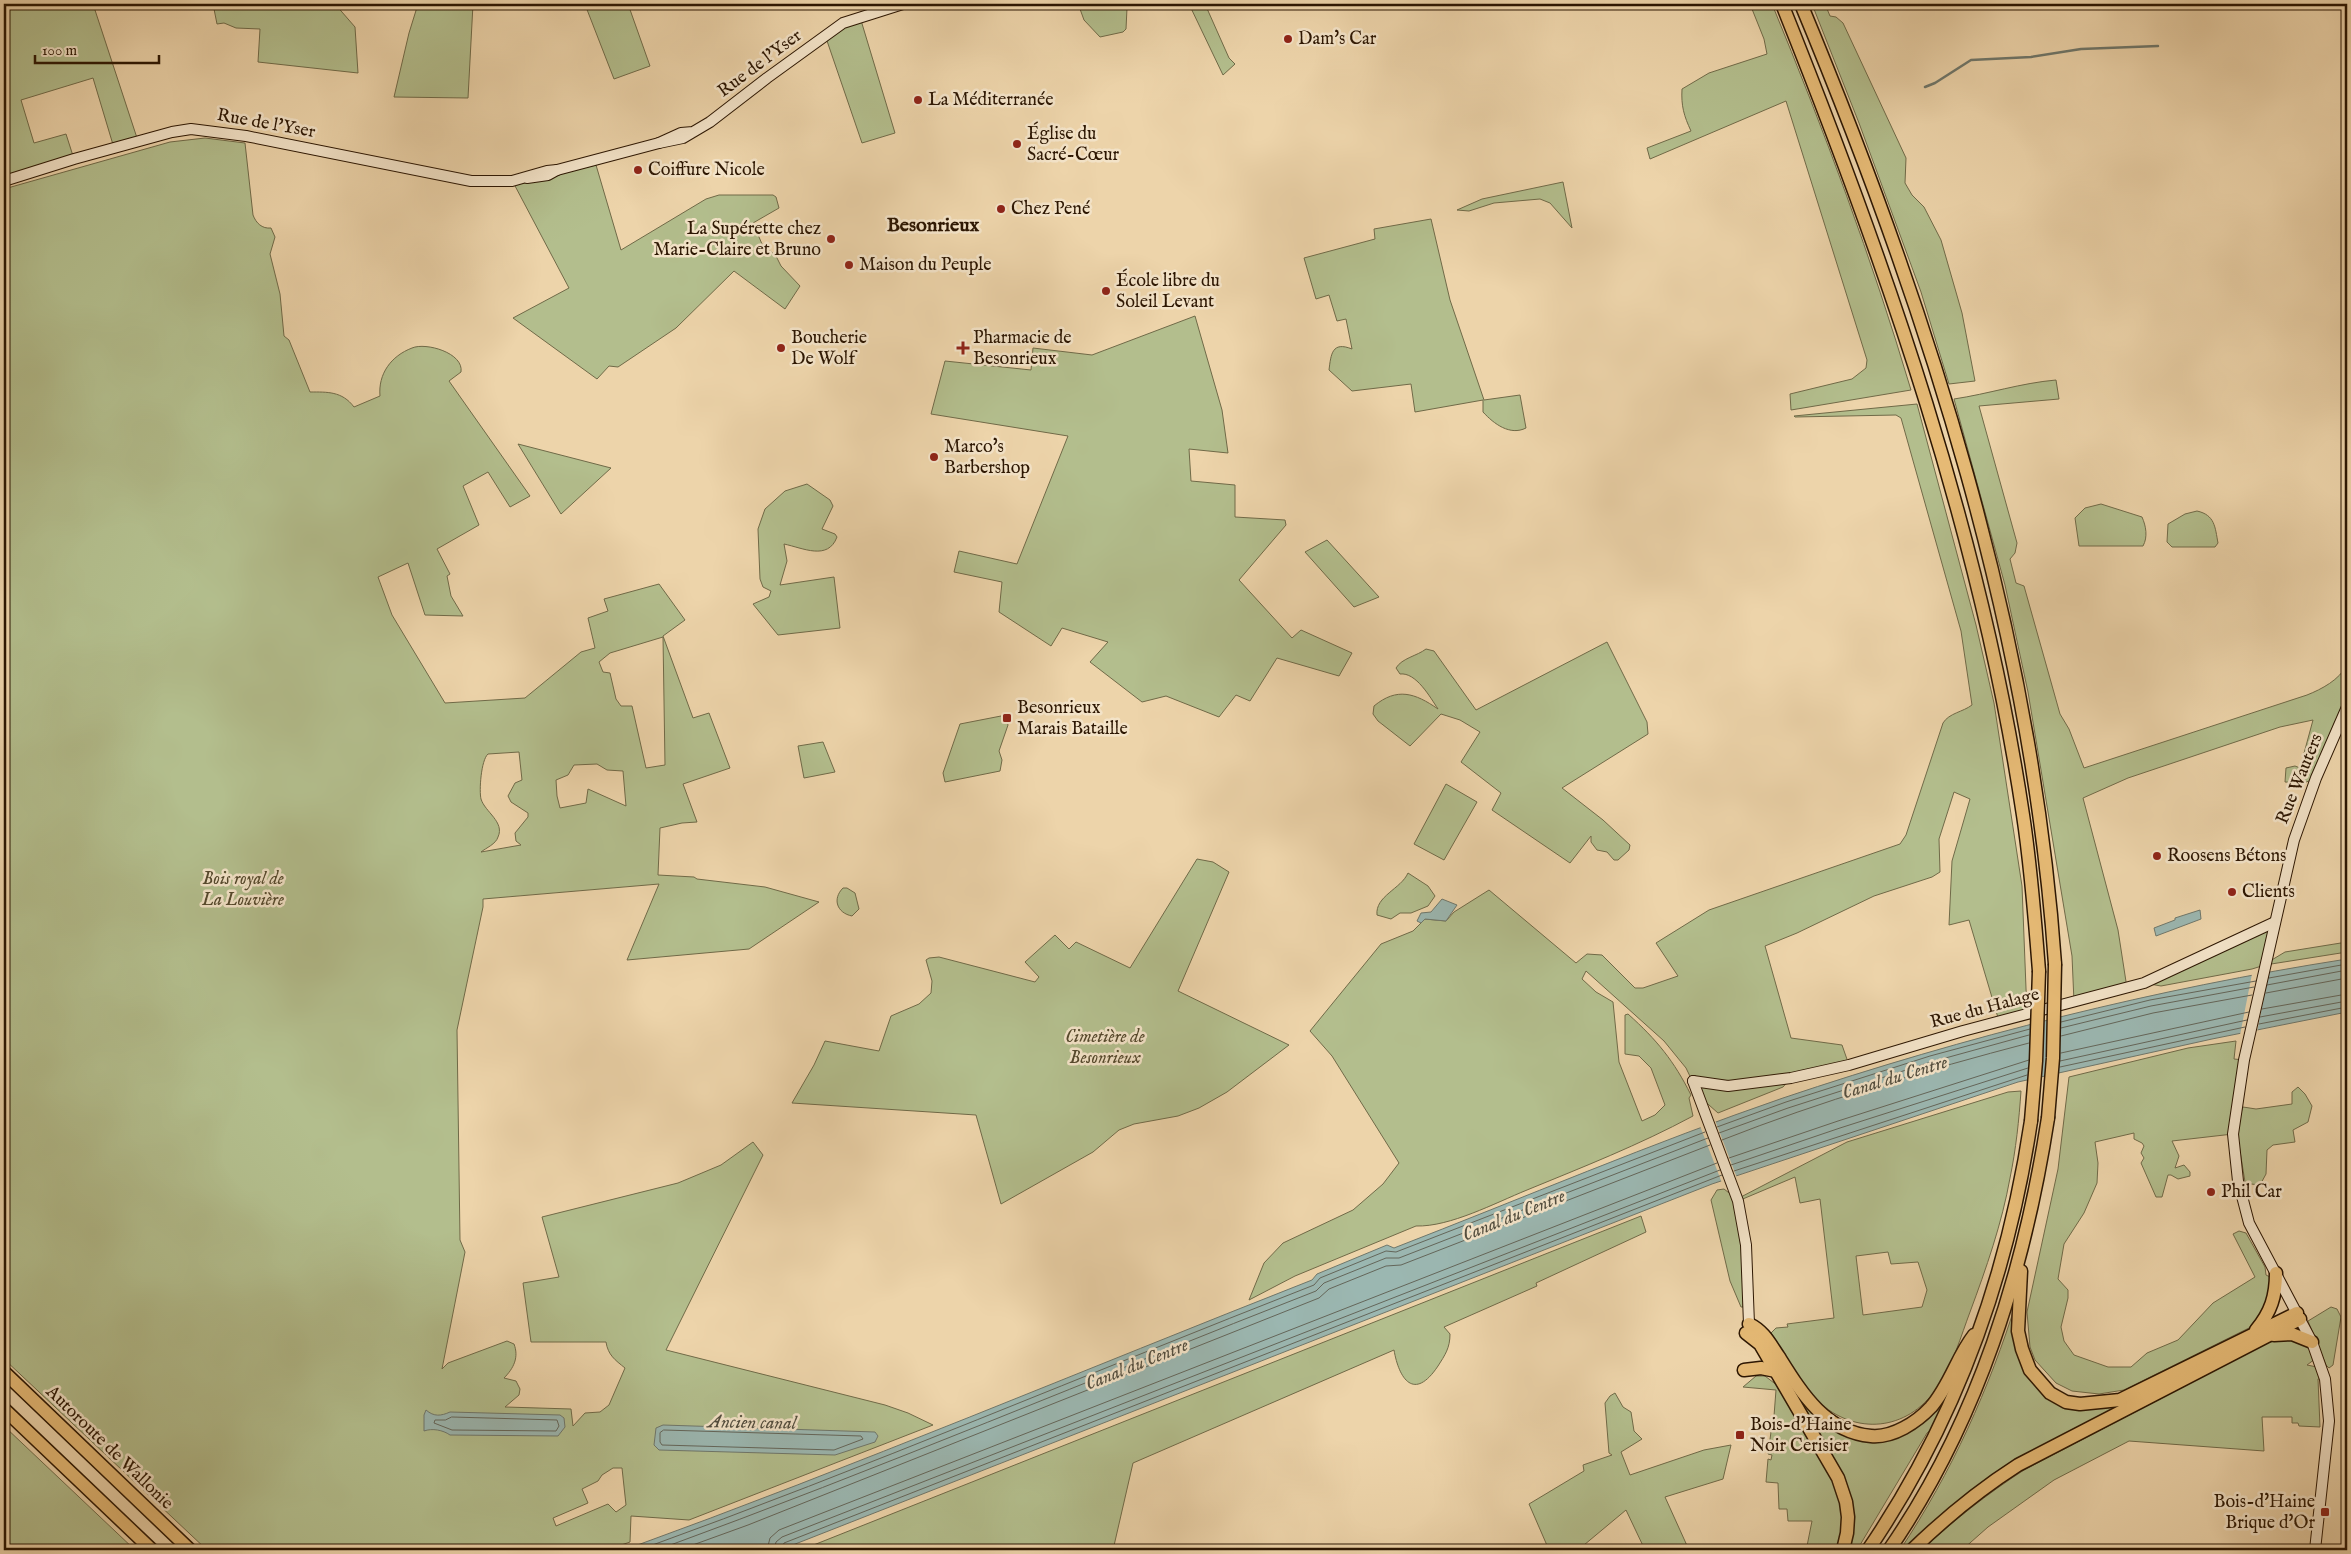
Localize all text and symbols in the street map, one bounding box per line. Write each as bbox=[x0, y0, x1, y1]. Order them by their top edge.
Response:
street label: Rue de l'Yser bbox=[713, 25, 807, 103]
place label: Dam's Car bbox=[1298, 28, 1377, 51]
scale bar bbox=[35, 32, 159, 64]
marker: Dam's Car bbox=[1282, 33, 1294, 45]
text: 100 m bbox=[42, 41, 78, 60]
place label: La Méditerranée bbox=[928, 89, 1053, 112]
marker: La Méditerranée bbox=[912, 94, 924, 106]
street label: Rue de l'Yser bbox=[215, 104, 317, 144]
place label: Église du Sacré-Cœur bbox=[1027, 121, 1120, 167]
marker: Église du Sacré-Cœur bbox=[1011, 138, 1023, 150]
place label: Coiffure Nicole bbox=[648, 159, 765, 182]
marker: Coiffure Nicole bbox=[632, 164, 644, 176]
place label: Chez Pené bbox=[1011, 198, 1090, 221]
marker: Chez Pené bbox=[995, 203, 1007, 215]
district label: Besonrieux bbox=[887, 213, 980, 238]
place label: La Supérette chez Marie-Claire et Bruno bbox=[654, 218, 821, 262]
marker: La Supérette chez Marie-Claire et Bruno bbox=[825, 233, 837, 245]
place label: Maison du Peuple bbox=[859, 254, 991, 277]
marker: Maison du Peuple bbox=[843, 259, 855, 271]
place label: École libre du Soleil Levant bbox=[1116, 268, 1220, 314]
marker: École libre du Soleil Levant bbox=[1100, 285, 1112, 297]
place label: Boucherie De Wolf bbox=[791, 327, 867, 371]
place label: Pharmacie de Besonrieux bbox=[973, 327, 1072, 371]
marker: Boucherie De Wolf bbox=[775, 342, 787, 354]
marker: Pharmacie de Besonrieux bbox=[957, 342, 969, 354]
place label: Marco's Barbershop bbox=[944, 436, 1030, 480]
marker: Marco's Barbershop bbox=[928, 451, 940, 463]
place label: Besonrieux Marais Bataille bbox=[1017, 697, 1128, 741]
marker: Besonrieux Marais Bataille bbox=[1001, 712, 1013, 724]
street label: Rue Wauters bbox=[2271, 730, 2329, 828]
place label: Roosens Bétons bbox=[2167, 845, 2286, 868]
marker: Roosens Bétons bbox=[2151, 850, 2163, 862]
park label: Bois royal de La Louvière bbox=[201, 868, 284, 912]
place label: Clients bbox=[2242, 881, 2295, 904]
marker: Clients bbox=[2226, 886, 2238, 898]
street label: Rue du Halage bbox=[1928, 983, 2042, 1035]
park label: Cimetière de Besonrieux bbox=[1065, 1026, 1145, 1070]
water label: Canal du Centre bbox=[1839, 1050, 1951, 1105]
place label: Phil Car bbox=[2221, 1181, 2282, 1204]
water label: Canal du Centre bbox=[1459, 1184, 1570, 1248]
marker: Phil Car bbox=[2205, 1186, 2217, 1198]
water label: Canal du Centre bbox=[1082, 1333, 1193, 1397]
street label: Autoroute de Wallonie bbox=[40, 1380, 178, 1515]
water label: Ancien canal bbox=[706, 1410, 798, 1436]
place label: Bois-d'Haine Noir Cerisier bbox=[1750, 1414, 1851, 1458]
marker: Bois-d'Haine Noir Cerisier bbox=[1734, 1429, 1746, 1441]
place label: Bois-d'Haine Brique d'Or bbox=[2214, 1491, 2315, 1535]
marker: Bois-d'Haine Brique d'Or bbox=[2319, 1506, 2331, 1518]

